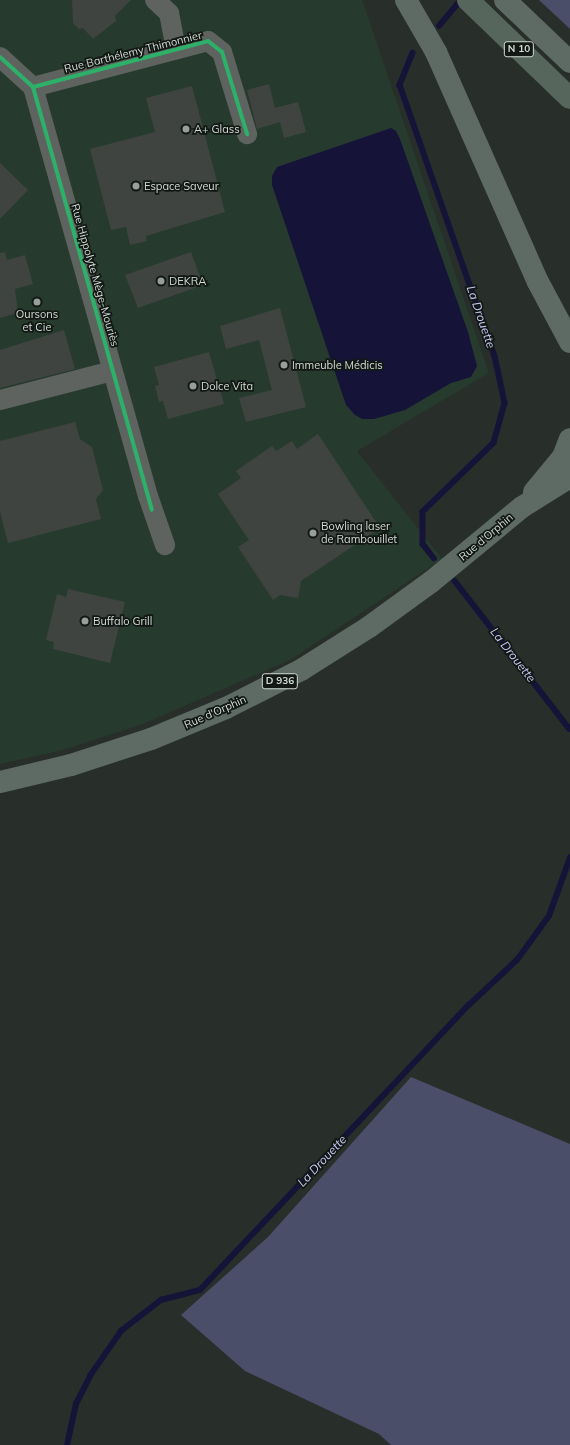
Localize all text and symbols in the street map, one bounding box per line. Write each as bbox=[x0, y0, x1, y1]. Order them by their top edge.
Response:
street label: Rue Barthélemy Thimonnier bbox=[63, 28, 203, 76]
road number: N 10 bbox=[503, 41, 535, 57]
place label: A+ Glass bbox=[194, 122, 240, 136]
marker: A+ Glass bbox=[181, 124, 191, 134]
place label: Espace Saveur bbox=[144, 179, 219, 193]
marker: Espace Saveur bbox=[131, 181, 141, 191]
street label: Rue Hippolyte Mège-Mouriès bbox=[68, 202, 122, 348]
place label: DEKRA bbox=[169, 274, 206, 288]
marker: DEKRA bbox=[156, 276, 166, 286]
water label: La Drouette bbox=[464, 284, 498, 350]
marker: Oursons et Cie bbox=[32, 297, 42, 307]
place label: Oursons et Cie bbox=[16, 308, 58, 334]
place label: Immeuble Médicis bbox=[292, 358, 383, 372]
marker: Immeuble Médicis bbox=[279, 360, 289, 370]
place label: Dolce Vita bbox=[201, 379, 253, 393]
marker: Dolce Vita bbox=[188, 381, 198, 391]
street label: Rue d'Orphin bbox=[456, 511, 516, 563]
place label: Bowling laser de Rambouillet bbox=[321, 520, 397, 546]
marker: Bowling laser de Rambouillet bbox=[308, 528, 318, 538]
place label: Buffalo Grill bbox=[93, 614, 152, 628]
marker: Buffalo Grill bbox=[80, 616, 90, 626]
water label: La Drouette bbox=[487, 625, 539, 685]
road number: D 936 bbox=[261, 673, 299, 689]
street label: Rue d'Orphin bbox=[182, 692, 248, 732]
water label: La Drouette bbox=[295, 1132, 349, 1190]

